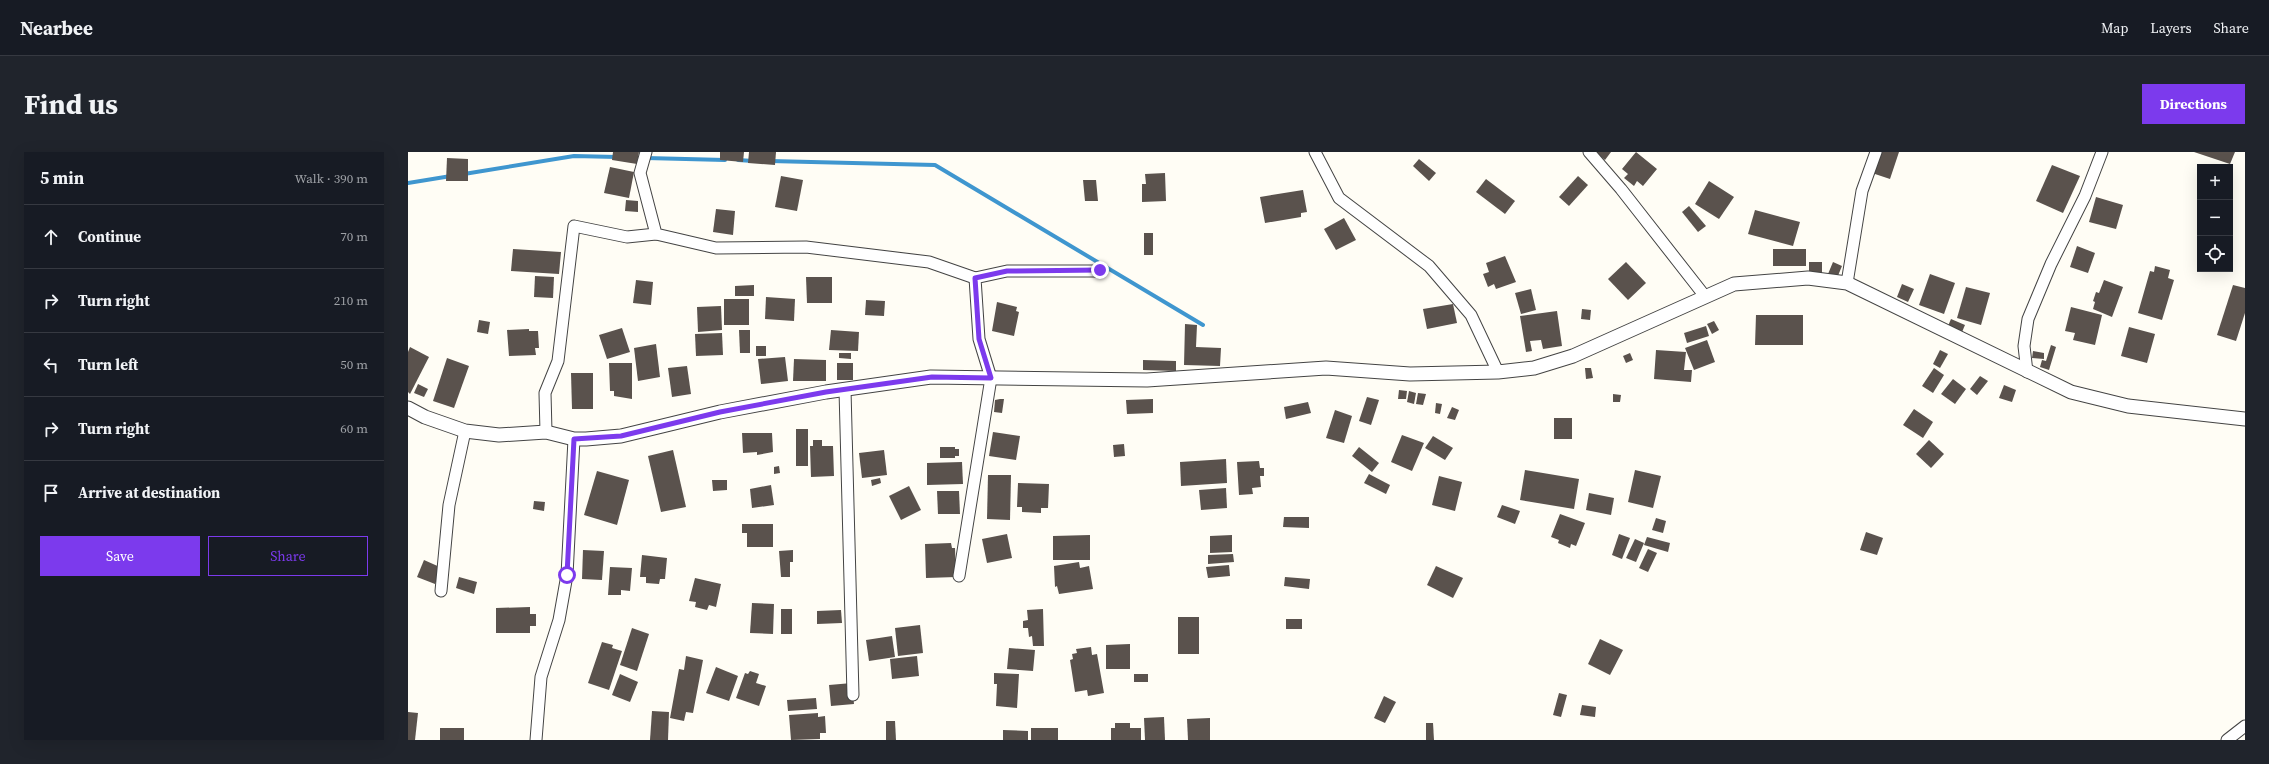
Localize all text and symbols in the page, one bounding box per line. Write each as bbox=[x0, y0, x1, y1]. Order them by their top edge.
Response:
text: Nearbee bbox=[20, 15, 93, 41]
text: Map bbox=[2101, 18, 2128, 38]
text: Layers bbox=[2150, 18, 2192, 38]
text: Share bbox=[2214, 18, 2249, 38]
button: Directions bbox=[2142, 84, 2245, 124]
text: Find us bbox=[24, 85, 118, 123]
map controls bbox=[2197, 164, 2233, 272]
button: + bbox=[2197, 164, 2233, 200]
text: 5 min bbox=[40, 166, 84, 190]
text: Walk · 390 m bbox=[295, 170, 368, 187]
button: − bbox=[2197, 200, 2233, 236]
icon: ahead bbox=[40, 226, 62, 248]
text: Continue bbox=[78, 226, 141, 247]
text: 70 m bbox=[340, 228, 368, 245]
button: locate bbox=[2197, 236, 2233, 272]
route end bbox=[1091, 261, 1109, 279]
icon: right bbox=[40, 290, 62, 312]
text: Turn right bbox=[78, 290, 150, 311]
text: 210 m bbox=[334, 292, 368, 309]
icon: left bbox=[40, 354, 62, 376]
text: Turn left bbox=[78, 354, 138, 375]
text: 50 m bbox=[340, 356, 368, 373]
icon: right bbox=[40, 418, 62, 440]
text: Turn right bbox=[78, 418, 150, 439]
text: 60 m bbox=[340, 420, 368, 437]
icon: arrive bbox=[40, 482, 62, 504]
text: Arrive at destination bbox=[78, 482, 220, 503]
button: Save bbox=[40, 536, 200, 576]
button: Share bbox=[208, 536, 368, 576]
route start bbox=[558, 566, 576, 584]

